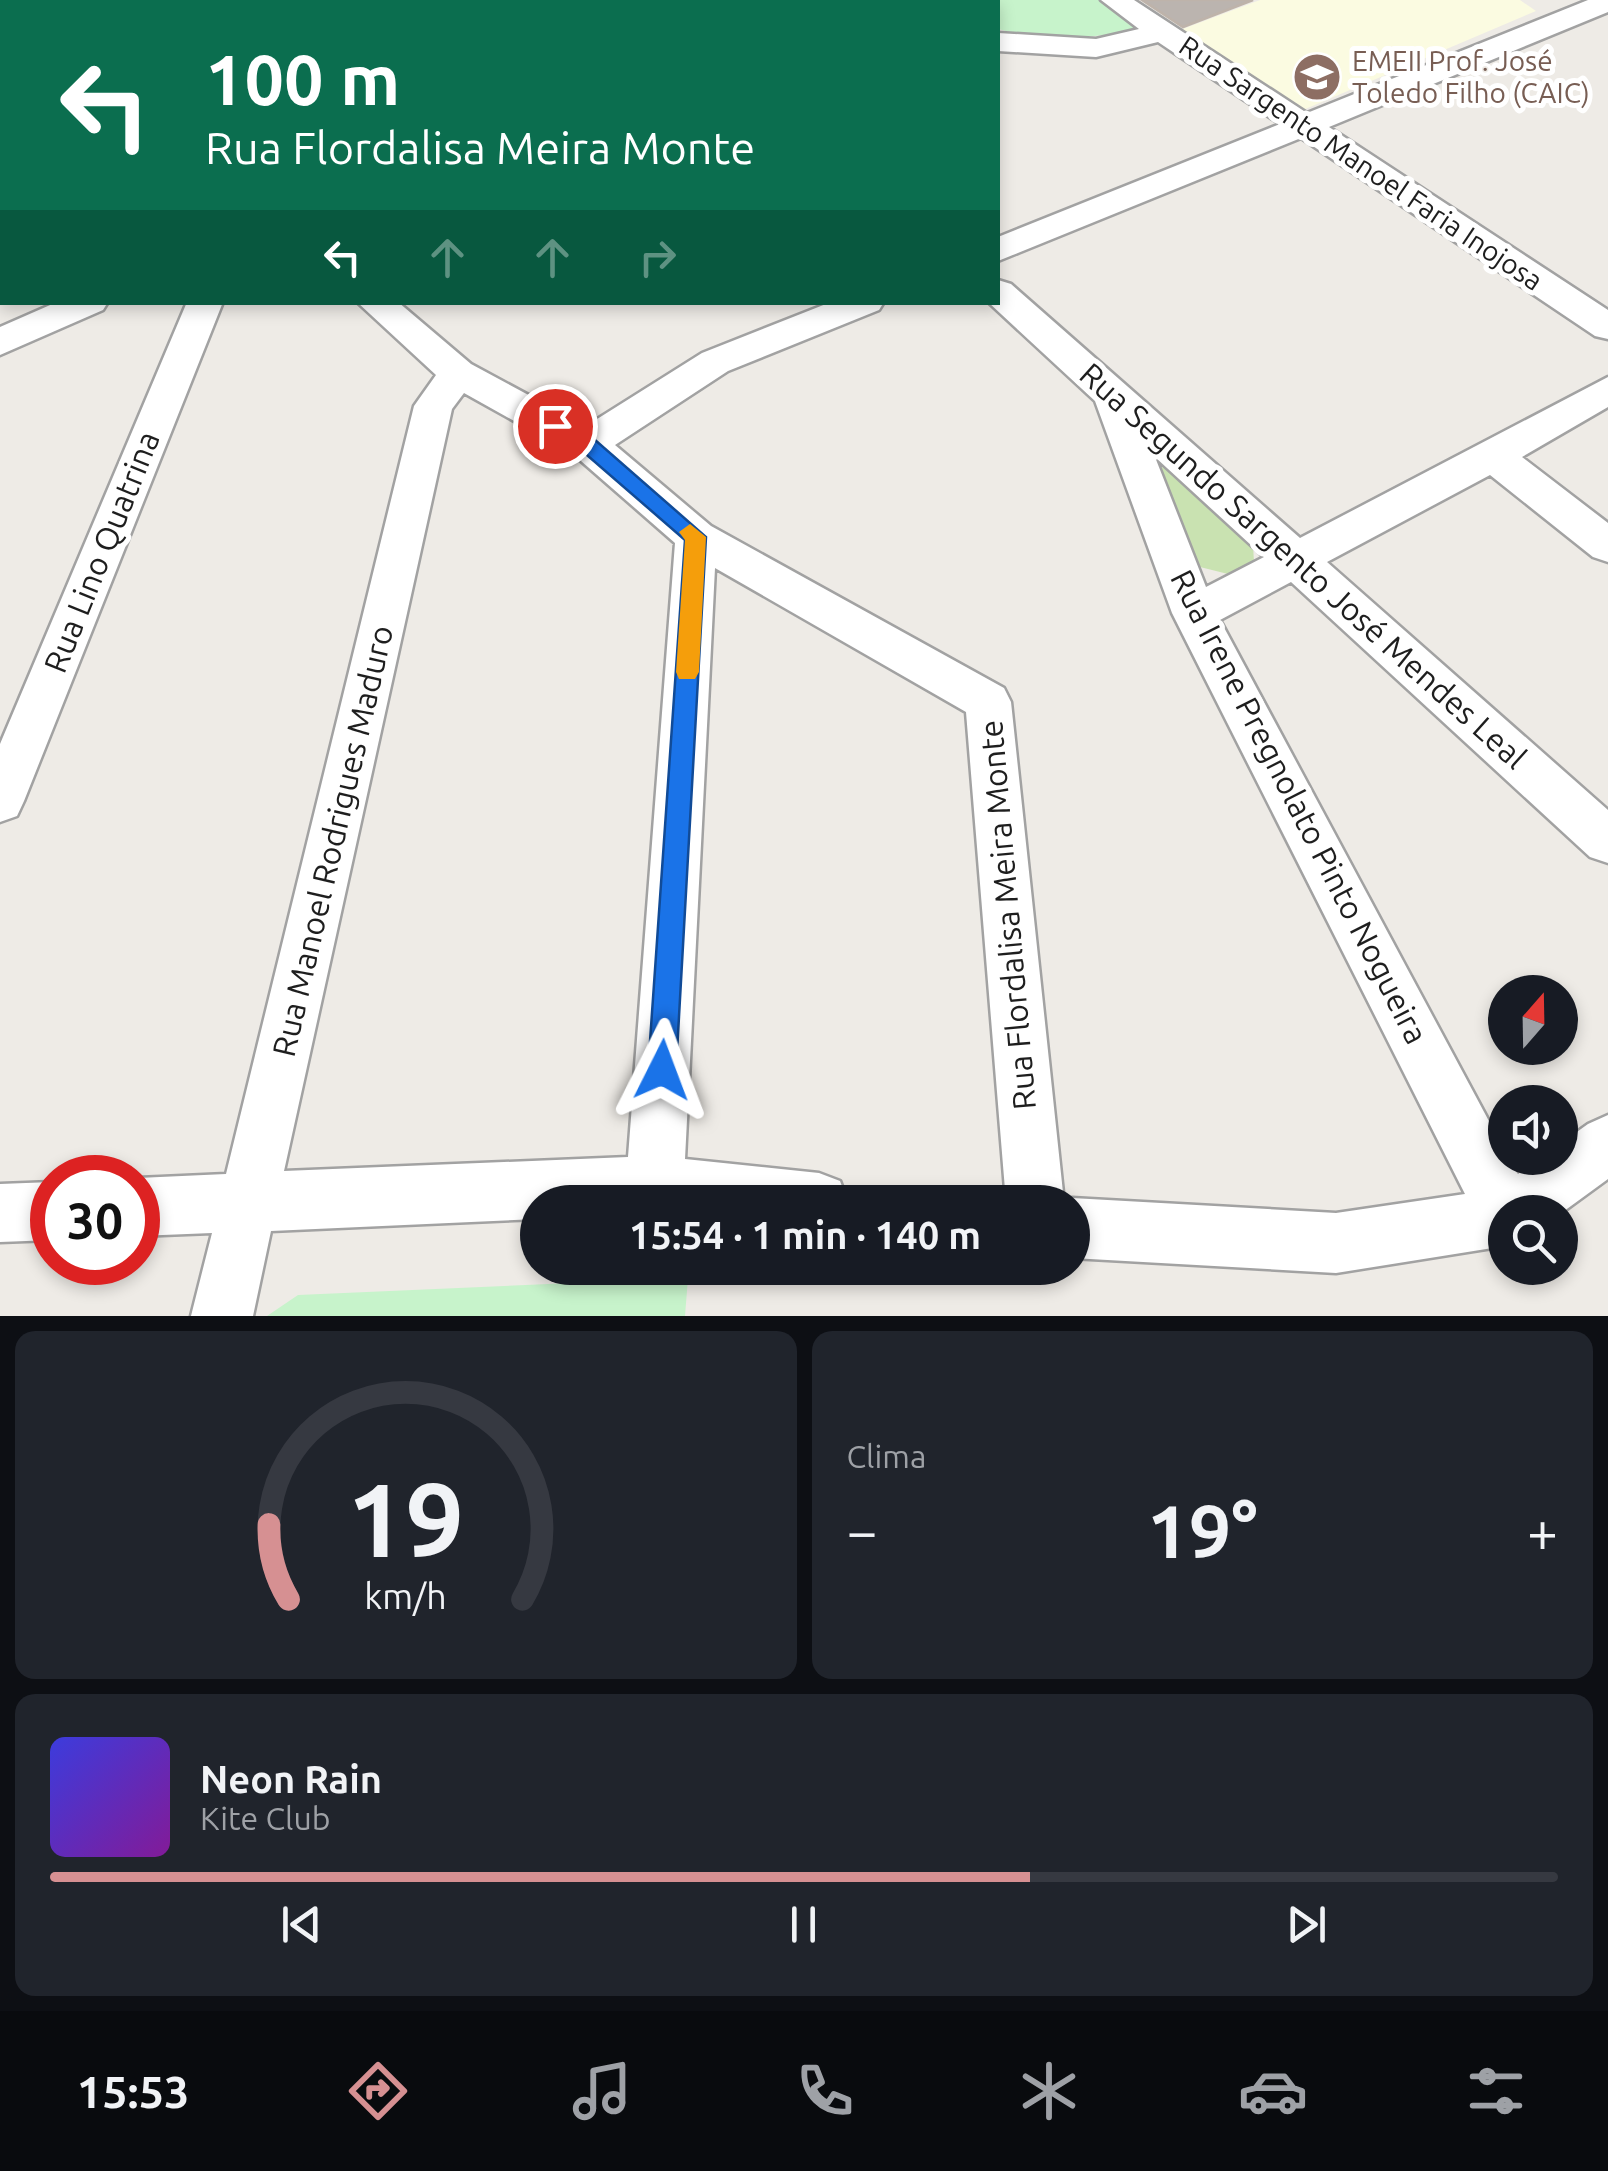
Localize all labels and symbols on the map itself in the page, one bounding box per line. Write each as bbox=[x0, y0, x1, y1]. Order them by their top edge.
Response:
street label: Rua Sargento Manoel Faria Inojosa bbox=[1174, 29, 1549, 296]
place label: EMEII Prof. José Toledo Filho (CAIC) bbox=[1352, 45, 1590, 109]
school or university icon: EMEII Prof. José Toledo Filho (CAIC) bbox=[1291, 51, 1343, 103]
street label: Rua Segundo Sargento José Mendes Leal bbox=[1073, 355, 1534, 775]
pin bbox=[513, 384, 598, 469]
street label: Rua Lino Quatrina bbox=[36, 426, 166, 678]
street label: Rua Irene Pregnolato Pinto Nogueira bbox=[1164, 564, 1436, 1049]
street label: Rua Manoel Rodrigues Maduro bbox=[265, 622, 399, 1060]
street label: Rua Flordalisa Meira Monte bbox=[972, 719, 1042, 1111]
north arrow bbox=[1488, 975, 1578, 1065]
position arrow bbox=[610, 1018, 714, 1122]
speed limit sign: 30 bbox=[30, 1155, 160, 1285]

